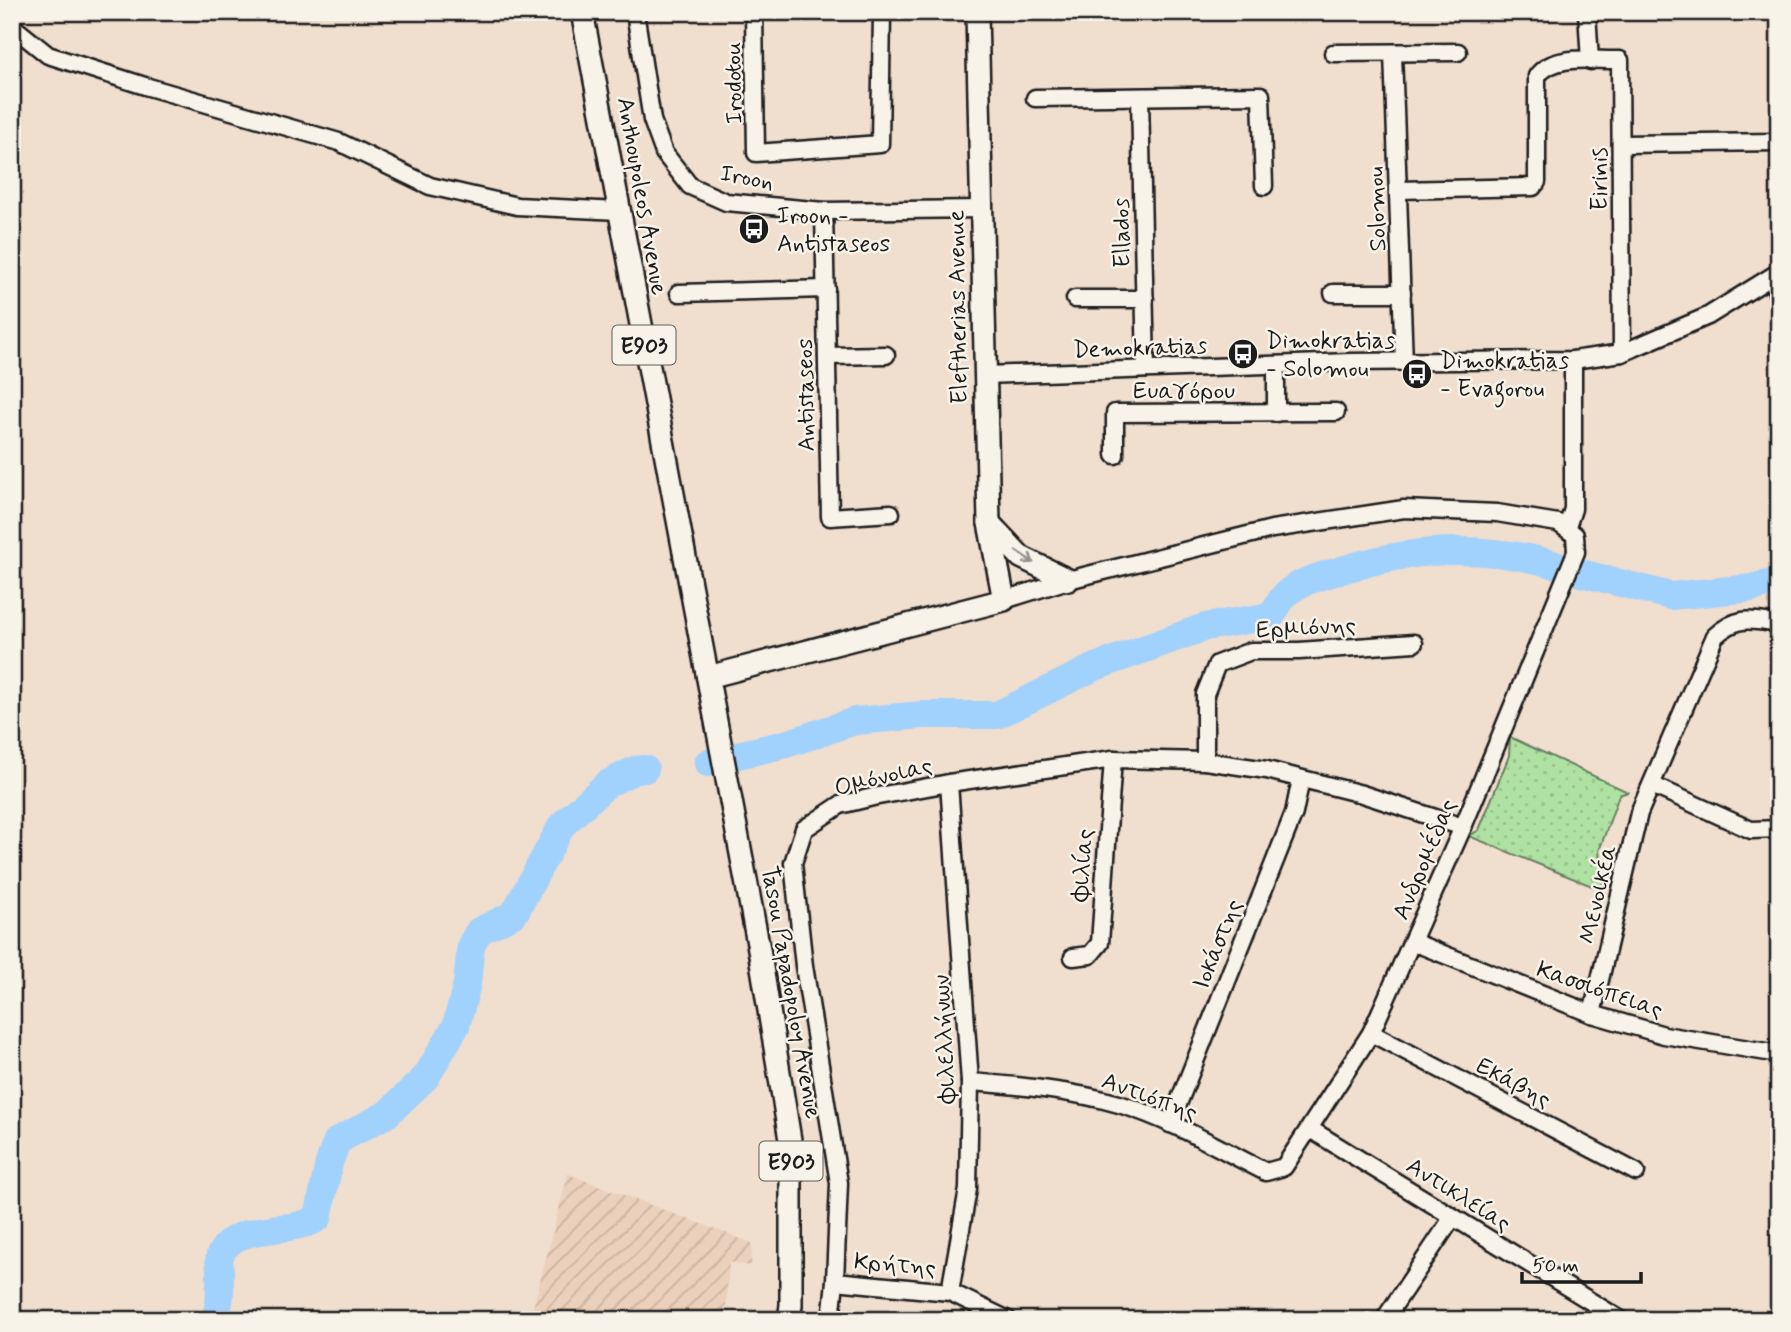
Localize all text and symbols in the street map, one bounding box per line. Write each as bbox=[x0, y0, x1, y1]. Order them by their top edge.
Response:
street label: Irodotou bbox=[718, 42, 751, 124]
street label: Anthoupoleos Avenue bbox=[609, 95, 674, 298]
street label: Eirinis bbox=[1585, 147, 1616, 211]
street label: Iroon bbox=[717, 158, 776, 199]
street label: Solomou bbox=[1361, 166, 1394, 252]
street label: Ellados bbox=[1106, 197, 1139, 268]
place label: Iroon - Antistaseos bbox=[777, 201, 891, 260]
street label: Eleftherias Avenue bbox=[941, 209, 976, 404]
bus stop icon: Iroon - Antistaseos bbox=[737, 212, 771, 246]
road number: E903 bbox=[612, 326, 676, 364]
place label: Dimokratias - Solomou bbox=[1266, 326, 1395, 385]
street label: Demokratias bbox=[1072, 331, 1208, 366]
bus stop icon: Dimokratias - Solomou bbox=[1226, 337, 1260, 371]
street label: Antistaseos bbox=[790, 338, 823, 452]
place label: Dimokratias - Evagorou bbox=[1440, 346, 1569, 408]
bus stop icon: Dimokratias - Evagorou bbox=[1400, 357, 1434, 391]
street label: Ευαγόρου bbox=[1133, 376, 1235, 407]
one-way arrow bbox=[1015, 550, 1034, 564]
street label: Ερμιόνης bbox=[1255, 610, 1357, 647]
street label: Ομόνοιας bbox=[831, 750, 936, 805]
street label: Ανδρομέδας bbox=[1385, 794, 1465, 925]
street label: Φιλίας bbox=[1065, 828, 1101, 903]
street label: Μενοικέα bbox=[1571, 842, 1625, 947]
street label: Tasou Papadopoloy Avenue bbox=[753, 863, 828, 1121]
street label: Ιοκάστης bbox=[1186, 895, 1251, 994]
street label: Κασσιόπειας bbox=[1532, 954, 1667, 1027]
street label: Φιλελλήνων bbox=[927, 974, 964, 1105]
street label: Εκάβης bbox=[1470, 1051, 1556, 1116]
street label: Αντιόπης bbox=[1097, 1066, 1202, 1129]
road number: E903 bbox=[760, 1142, 822, 1180]
street label: Αντικλείας bbox=[1400, 1151, 1516, 1240]
scale bar bbox=[1522, 1241, 1640, 1285]
street label: Κρήτης bbox=[853, 1246, 937, 1285]
text: 50 m bbox=[1532, 1252, 1579, 1280]

